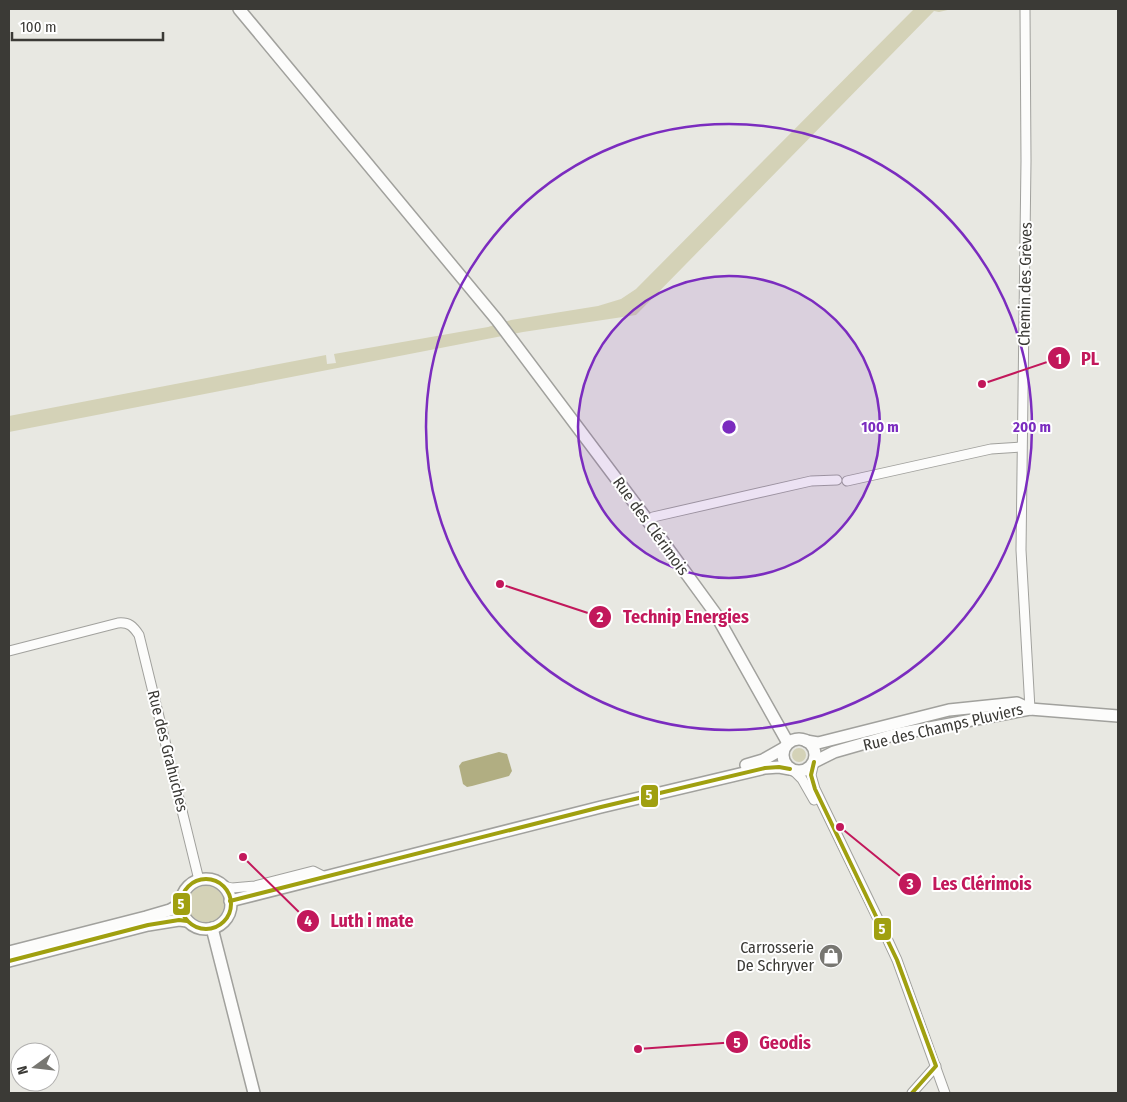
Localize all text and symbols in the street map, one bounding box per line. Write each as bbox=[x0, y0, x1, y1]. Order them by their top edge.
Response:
scale bar bbox=[12, 10, 164, 42]
text: 100 m bbox=[20, 18, 57, 36]
street label: Chemin des Grèves bbox=[1014, 222, 1036, 346]
callout: PL bbox=[1046, 342, 1110, 375]
text: PL bbox=[1081, 348, 1100, 370]
text: 1 bbox=[1056, 350, 1062, 368]
centre of rings bbox=[720, 418, 738, 436]
text: 100 m bbox=[861, 418, 899, 436]
text: 200 m bbox=[1012, 418, 1051, 436]
street label: Rue des Clérimois bbox=[609, 473, 693, 579]
callout: Technip Energies bbox=[588, 601, 759, 634]
text: Technip Energies bbox=[623, 606, 749, 628]
text: 2 bbox=[596, 608, 604, 626]
street label: Rue des Grahuches bbox=[144, 688, 192, 814]
street label: Rue des Champs Pluviers bbox=[861, 699, 1025, 755]
line badge: 5 bbox=[640, 784, 659, 808]
text: 5 bbox=[646, 787, 653, 804]
callout: Les Clérimois bbox=[897, 868, 1041, 901]
text: Les Clérimois bbox=[932, 873, 1032, 895]
text: 3 bbox=[905, 875, 914, 893]
line badge: 5 bbox=[172, 892, 191, 916]
text: 5 bbox=[178, 896, 185, 913]
callout: Luth i mate bbox=[296, 904, 424, 937]
text: Luth i mate bbox=[330, 910, 414, 932]
text: 4 bbox=[304, 912, 312, 930]
line badge: 5 bbox=[873, 917, 892, 941]
text: 5 bbox=[879, 921, 886, 938]
place label: Carrosserie De Schryver bbox=[737, 938, 814, 975]
shop icon: Carrosserie De Schryver bbox=[818, 943, 844, 969]
callout: Geodis bbox=[724, 1026, 821, 1059]
text: Geodis bbox=[759, 1032, 811, 1054]
text: 5 bbox=[733, 1034, 741, 1052]
north arrow bbox=[10, 1042, 60, 1092]
text: N bbox=[14, 1064, 32, 1076]

